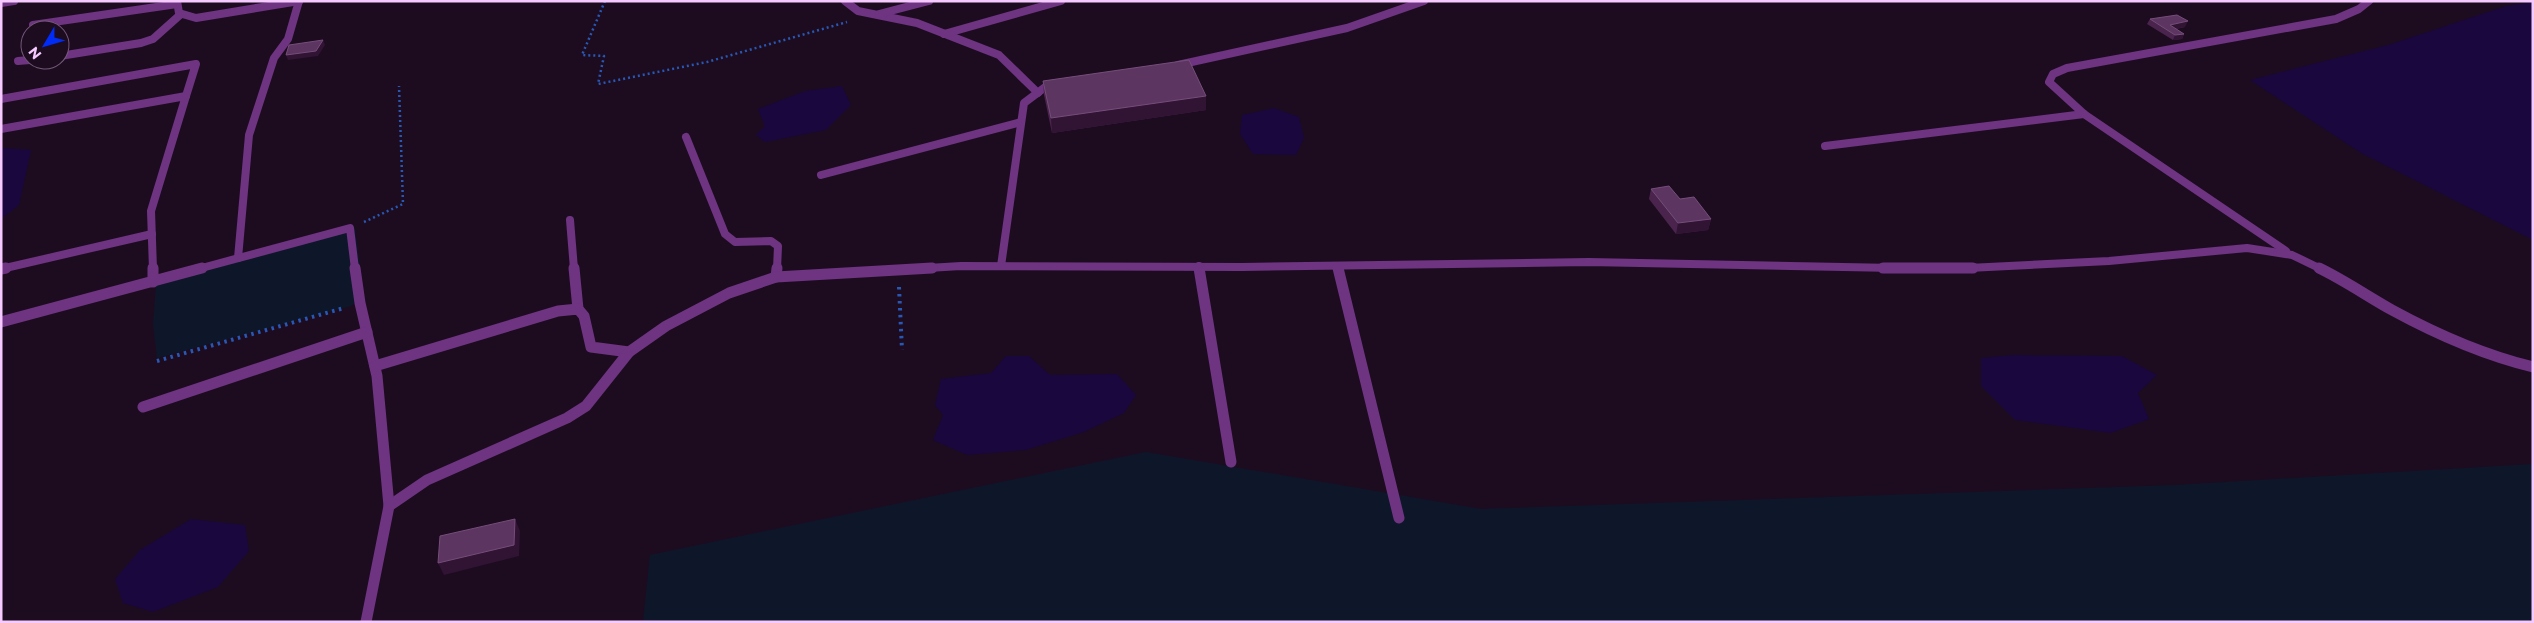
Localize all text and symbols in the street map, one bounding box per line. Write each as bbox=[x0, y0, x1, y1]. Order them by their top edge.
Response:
north arrow bbox=[20, 20, 70, 70]
text: N bbox=[24, 43, 45, 63]

